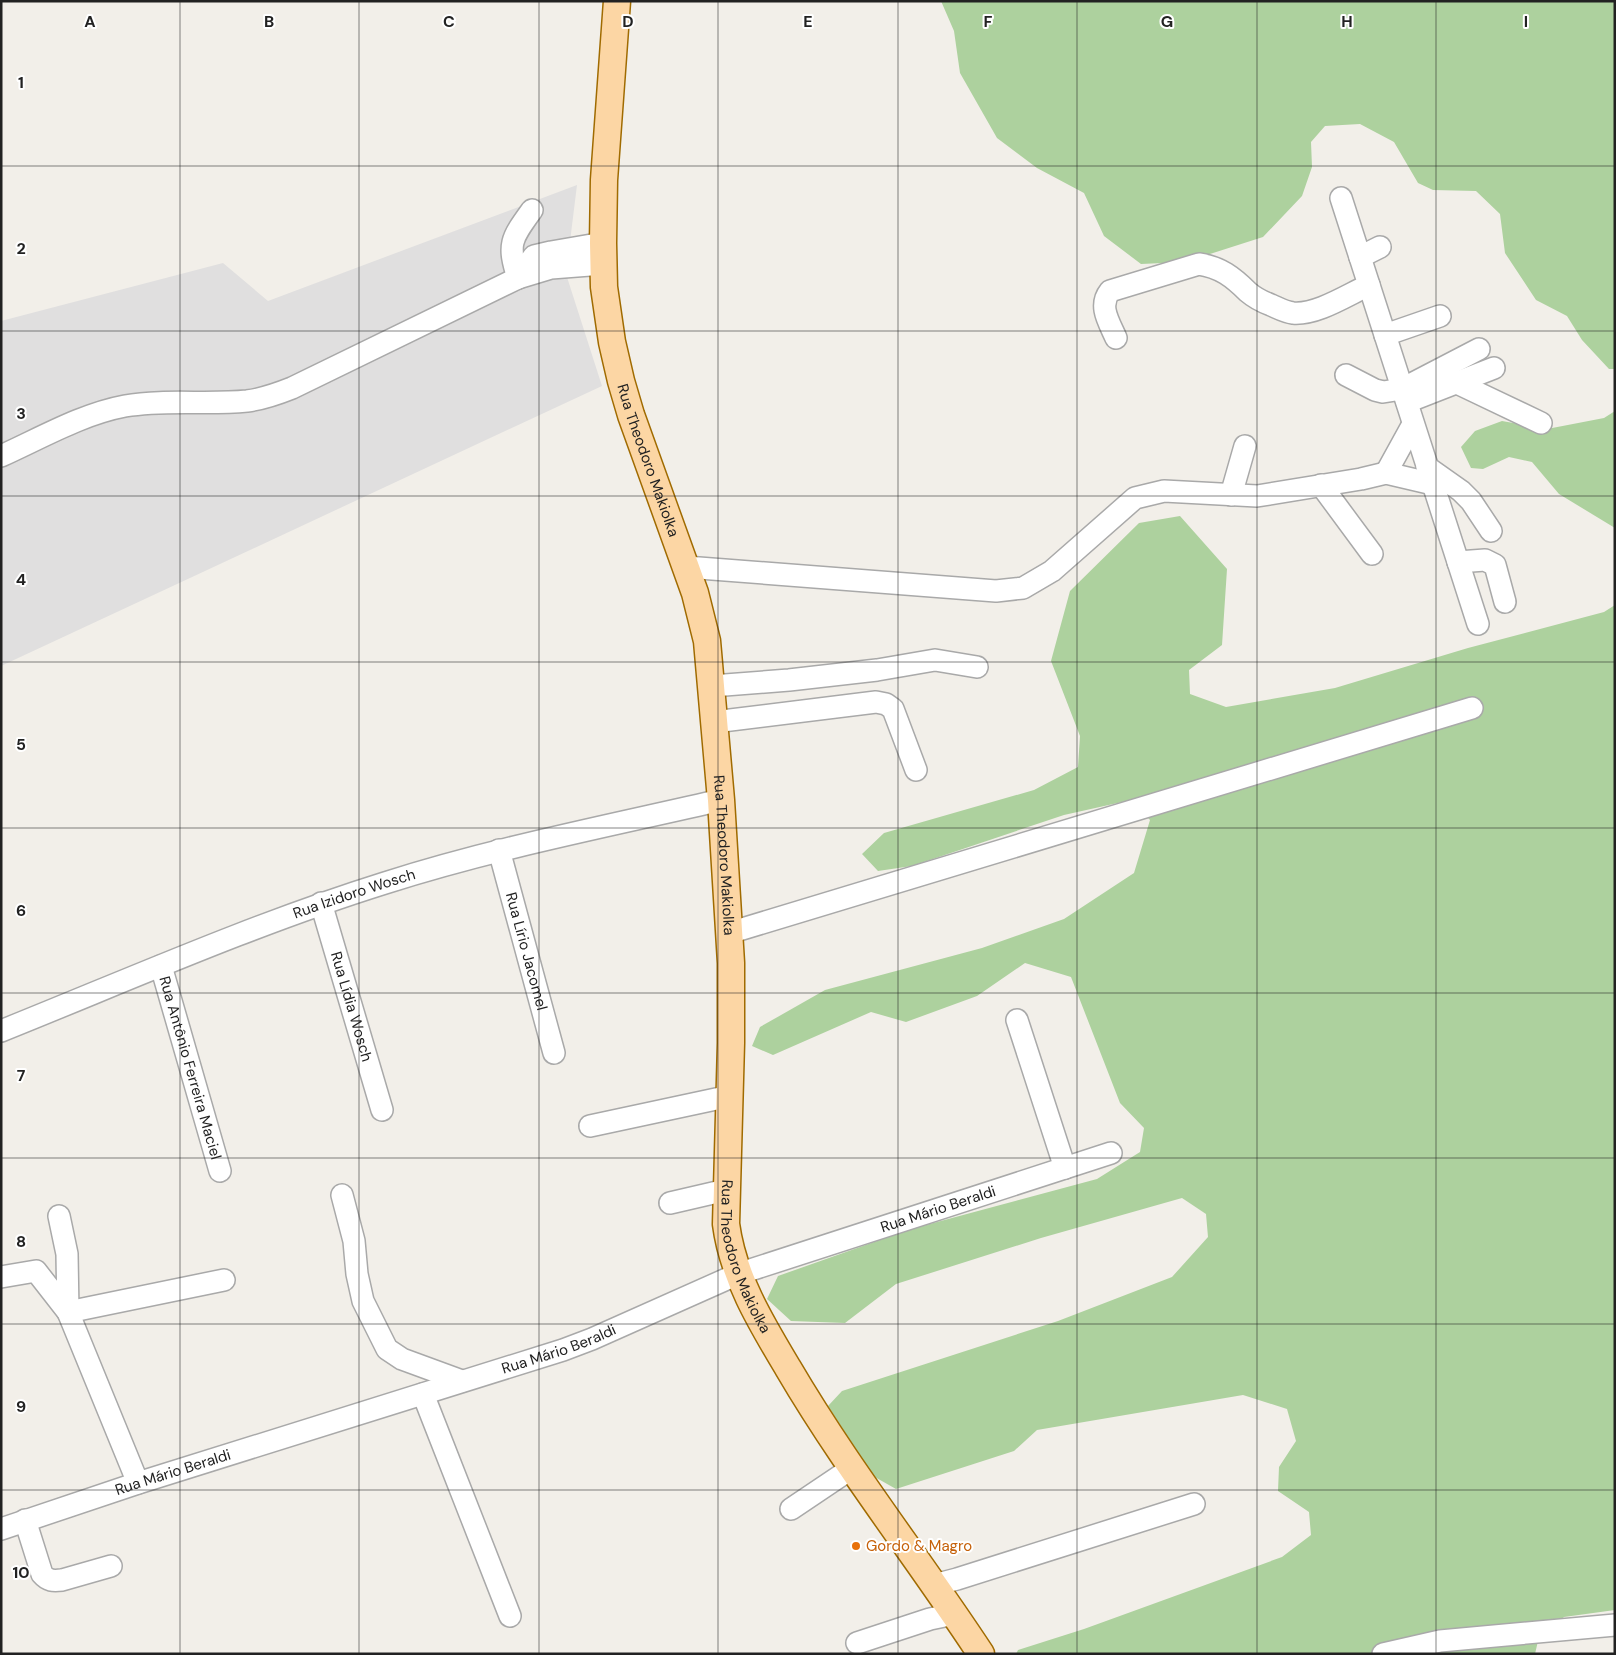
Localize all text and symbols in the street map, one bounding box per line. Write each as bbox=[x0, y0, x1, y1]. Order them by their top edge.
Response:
text: A bbox=[84, 11, 96, 32]
text: B bbox=[264, 11, 274, 32]
text: C bbox=[443, 11, 455, 32]
text: D bbox=[622, 11, 634, 32]
text: E bbox=[803, 11, 813, 32]
text: F bbox=[984, 11, 993, 32]
text: G bbox=[1161, 11, 1173, 32]
text: H bbox=[1341, 11, 1353, 32]
text: I bbox=[1524, 11, 1528, 32]
text: 1 bbox=[18, 72, 24, 93]
text: 2 bbox=[16, 238, 26, 259]
street label: Rua Theodoro Makiolka bbox=[612, 382, 684, 540]
text: 3 bbox=[16, 403, 26, 424]
text: 4 bbox=[16, 569, 26, 590]
text: 5 bbox=[16, 734, 26, 755]
street label: Rua Theodoro Makiolka bbox=[709, 774, 739, 936]
street label: Rua Izidoro Wosch bbox=[290, 864, 418, 923]
street label: Rua Lírio Jacomel bbox=[501, 890, 552, 1013]
text: 6 bbox=[16, 900, 26, 921]
street label: Rua Lídia Wosch bbox=[326, 949, 377, 1064]
street label: Rua Antônio Ferreira Maciel bbox=[154, 974, 226, 1162]
text: 7 bbox=[17, 1065, 26, 1086]
street label: Rua Theodoro Makiolka bbox=[716, 1179, 776, 1337]
street label: Rua Mário Beraldi bbox=[878, 1181, 998, 1237]
text: 8 bbox=[16, 1231, 26, 1252]
street label: Rua Mário Beraldi bbox=[499, 1320, 619, 1379]
text: 9 bbox=[16, 1396, 26, 1417]
street label: Rua Mário Beraldi bbox=[112, 1445, 233, 1500]
place label: Gordo & Magro bbox=[866, 1536, 972, 1556]
marker: Gordo & Magro bbox=[850, 1540, 862, 1552]
text: 10 bbox=[12, 1562, 30, 1583]

